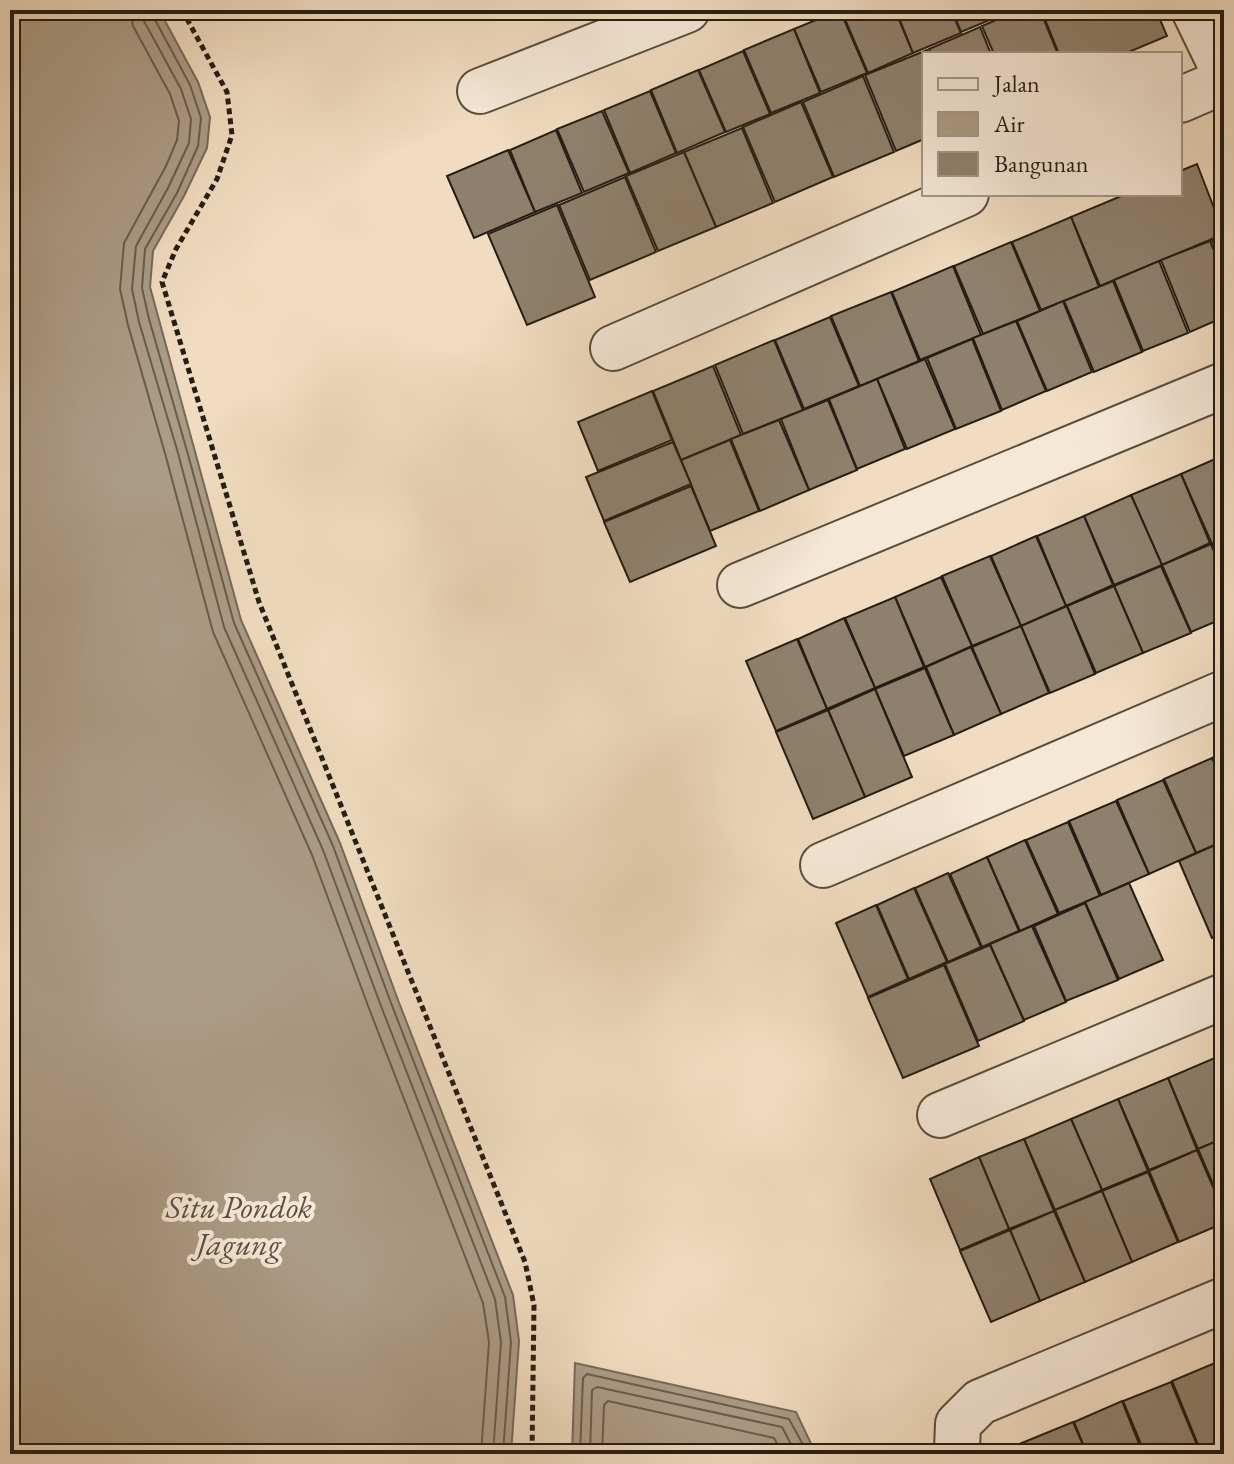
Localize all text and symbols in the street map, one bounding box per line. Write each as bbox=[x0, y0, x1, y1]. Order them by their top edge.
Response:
legend bbox=[922, 52, 1182, 196]
text: Jalan bbox=[992, 68, 1040, 99]
text: Air bbox=[993, 108, 1025, 139]
text: Bangunan bbox=[994, 148, 1089, 179]
water label: Situ Pondok Jagung bbox=[165, 1186, 312, 1265]

